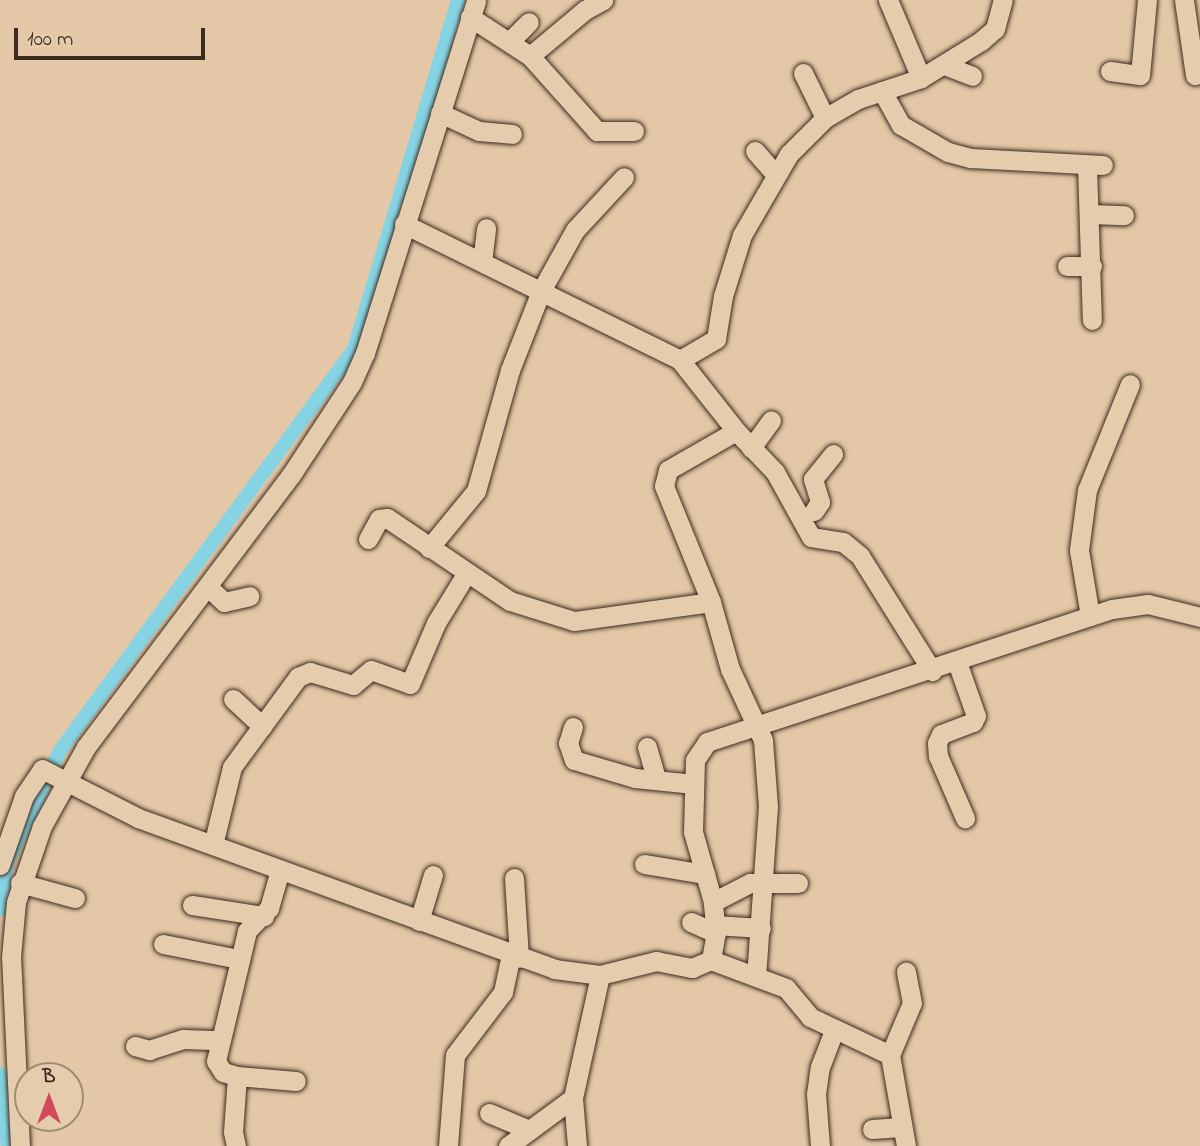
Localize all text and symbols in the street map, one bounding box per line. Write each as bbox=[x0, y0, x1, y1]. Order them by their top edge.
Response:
scale bar bbox=[18, 14, 208, 58]
text: 100 m bbox=[27, 25, 73, 55]
north arrow bbox=[14, 1062, 84, 1132]
text: B bbox=[43, 1064, 55, 1091]

